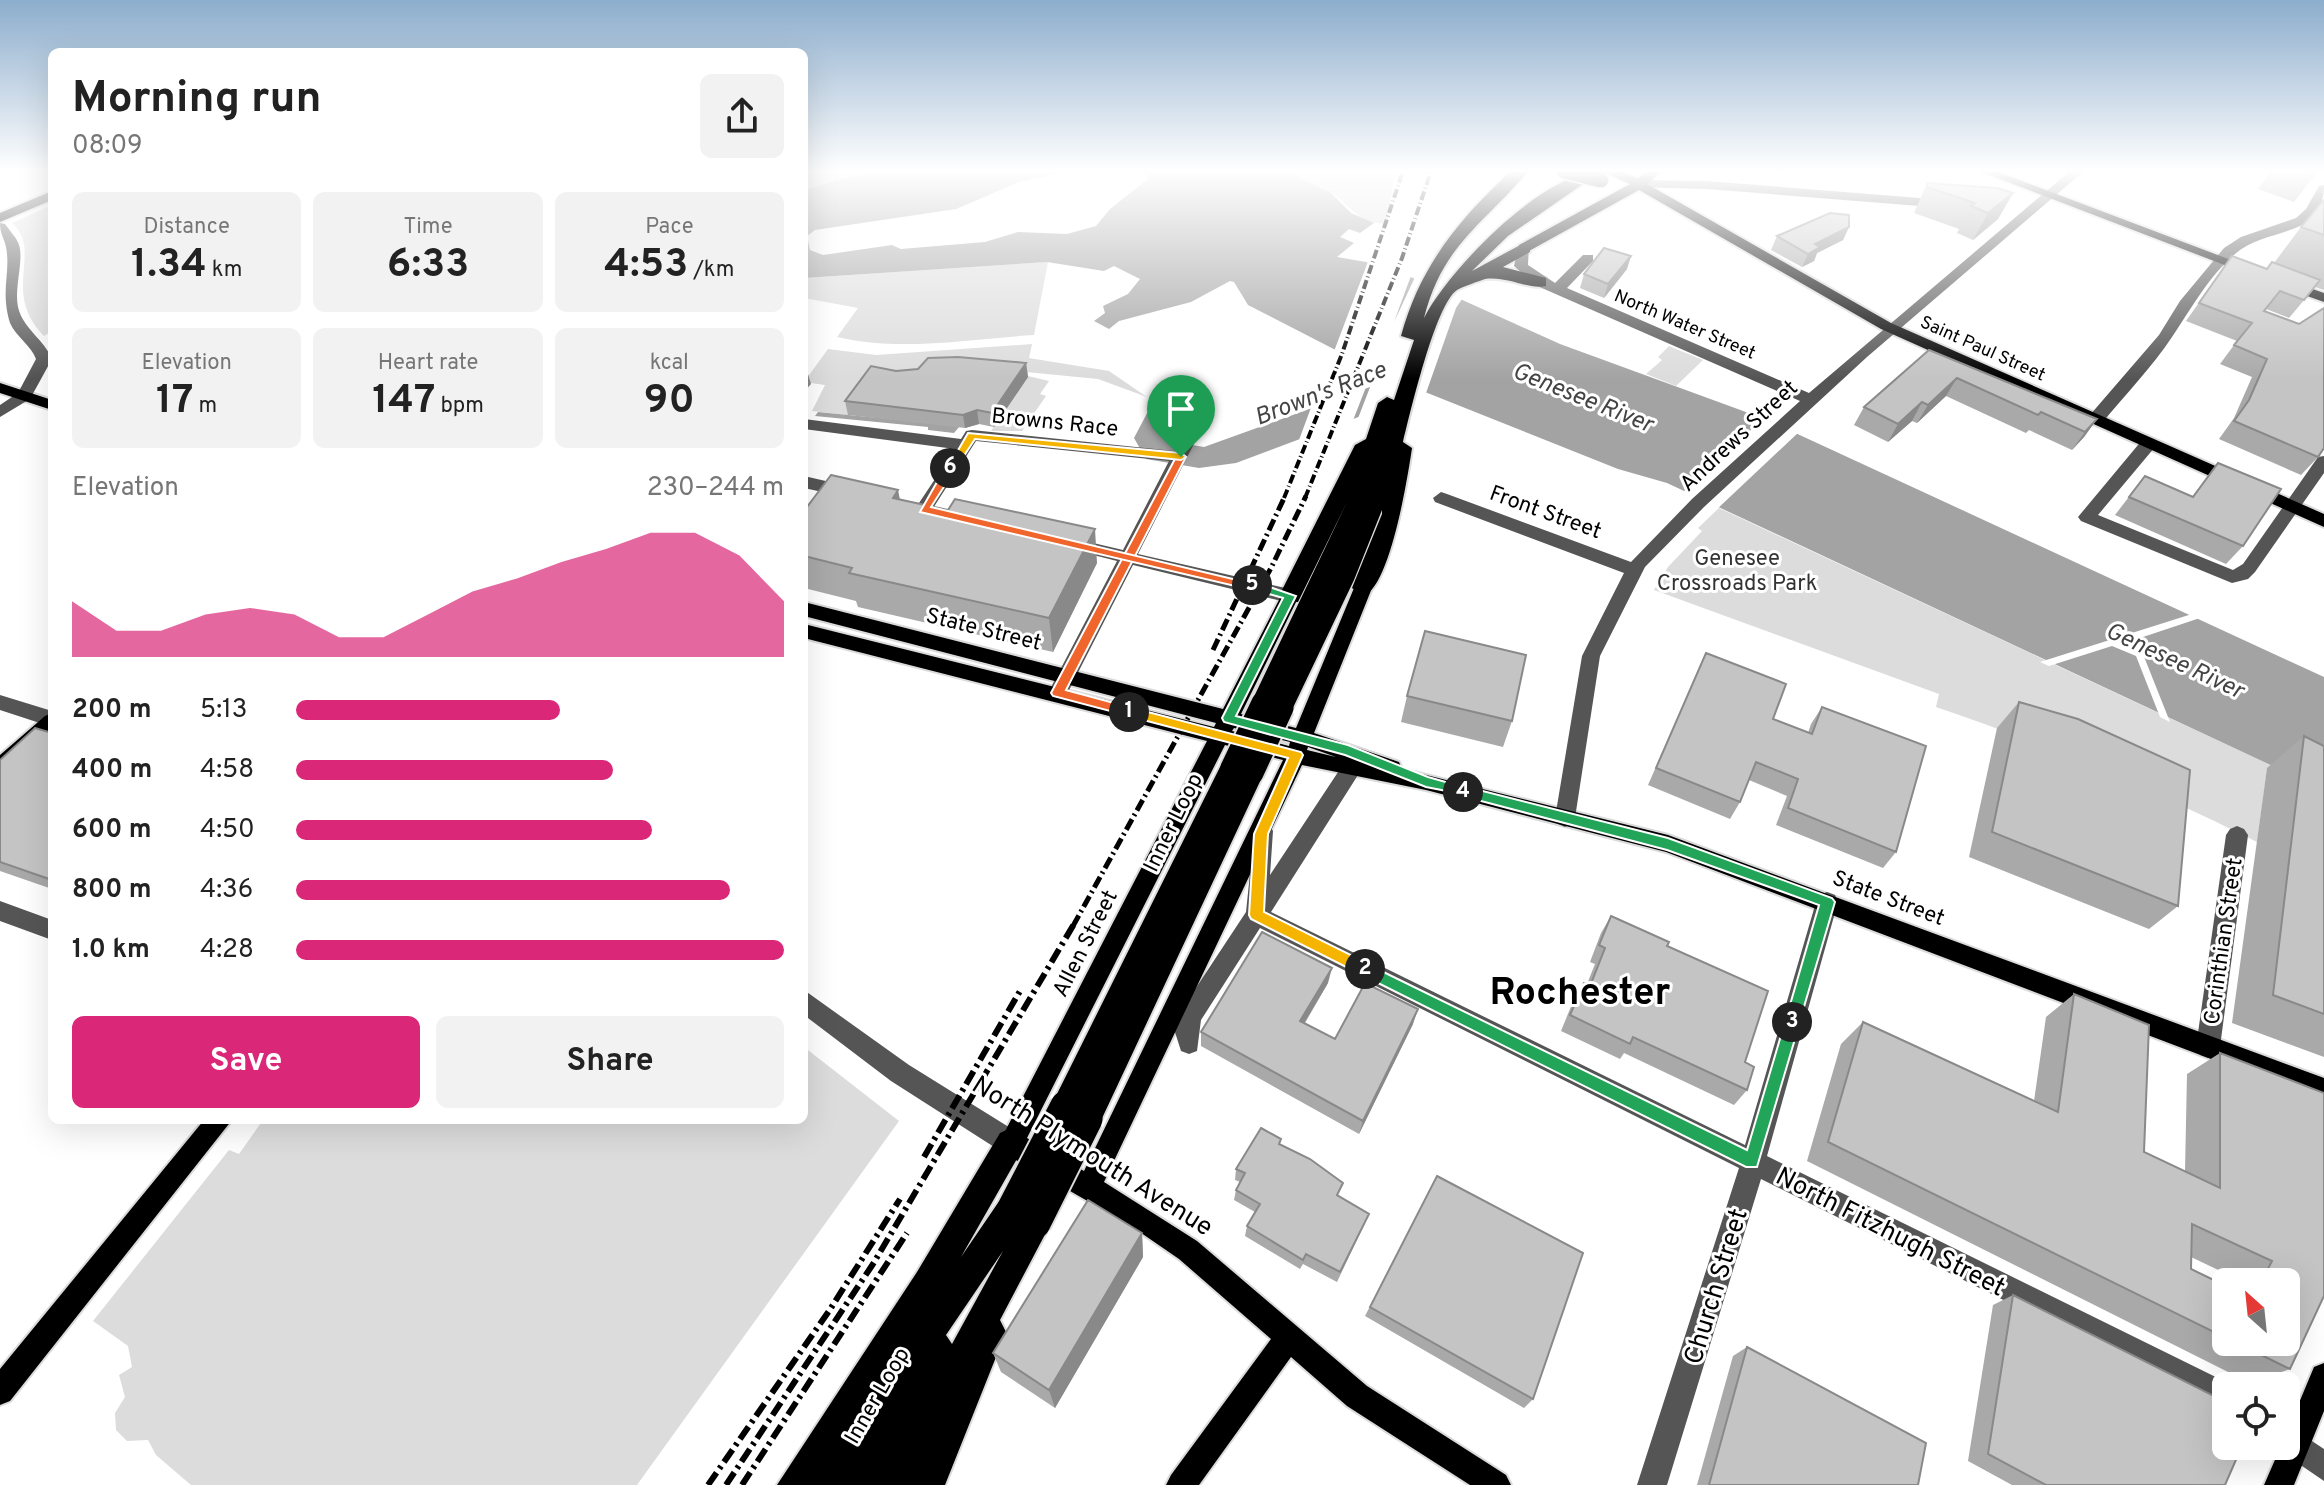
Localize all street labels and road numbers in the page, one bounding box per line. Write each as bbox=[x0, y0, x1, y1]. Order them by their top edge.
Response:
street label: North Water Street bbox=[1610, 285, 1759, 366]
street label: Saint Paul Street bbox=[1916, 311, 2049, 387]
street label: Andrews Street bbox=[1675, 375, 1804, 498]
street label: Browns Race bbox=[990, 403, 1120, 444]
street label: Front Street bbox=[1486, 481, 1605, 546]
street label: State Street bbox=[923, 603, 1044, 658]
street label: Inner Loop bbox=[1139, 769, 1210, 877]
street label: Corinthian Street bbox=[2199, 856, 2250, 1027]
street label: State Street bbox=[1828, 866, 1948, 933]
street label: Allen Street bbox=[1048, 886, 1125, 1002]
street label: North Plymouth Avenue bbox=[965, 1069, 1218, 1245]
street label: North Fitzhugh Street bbox=[1769, 1161, 2010, 1305]
street label: Church Street bbox=[1678, 1205, 1757, 1369]
street label: Inner Loop bbox=[840, 1343, 917, 1449]

